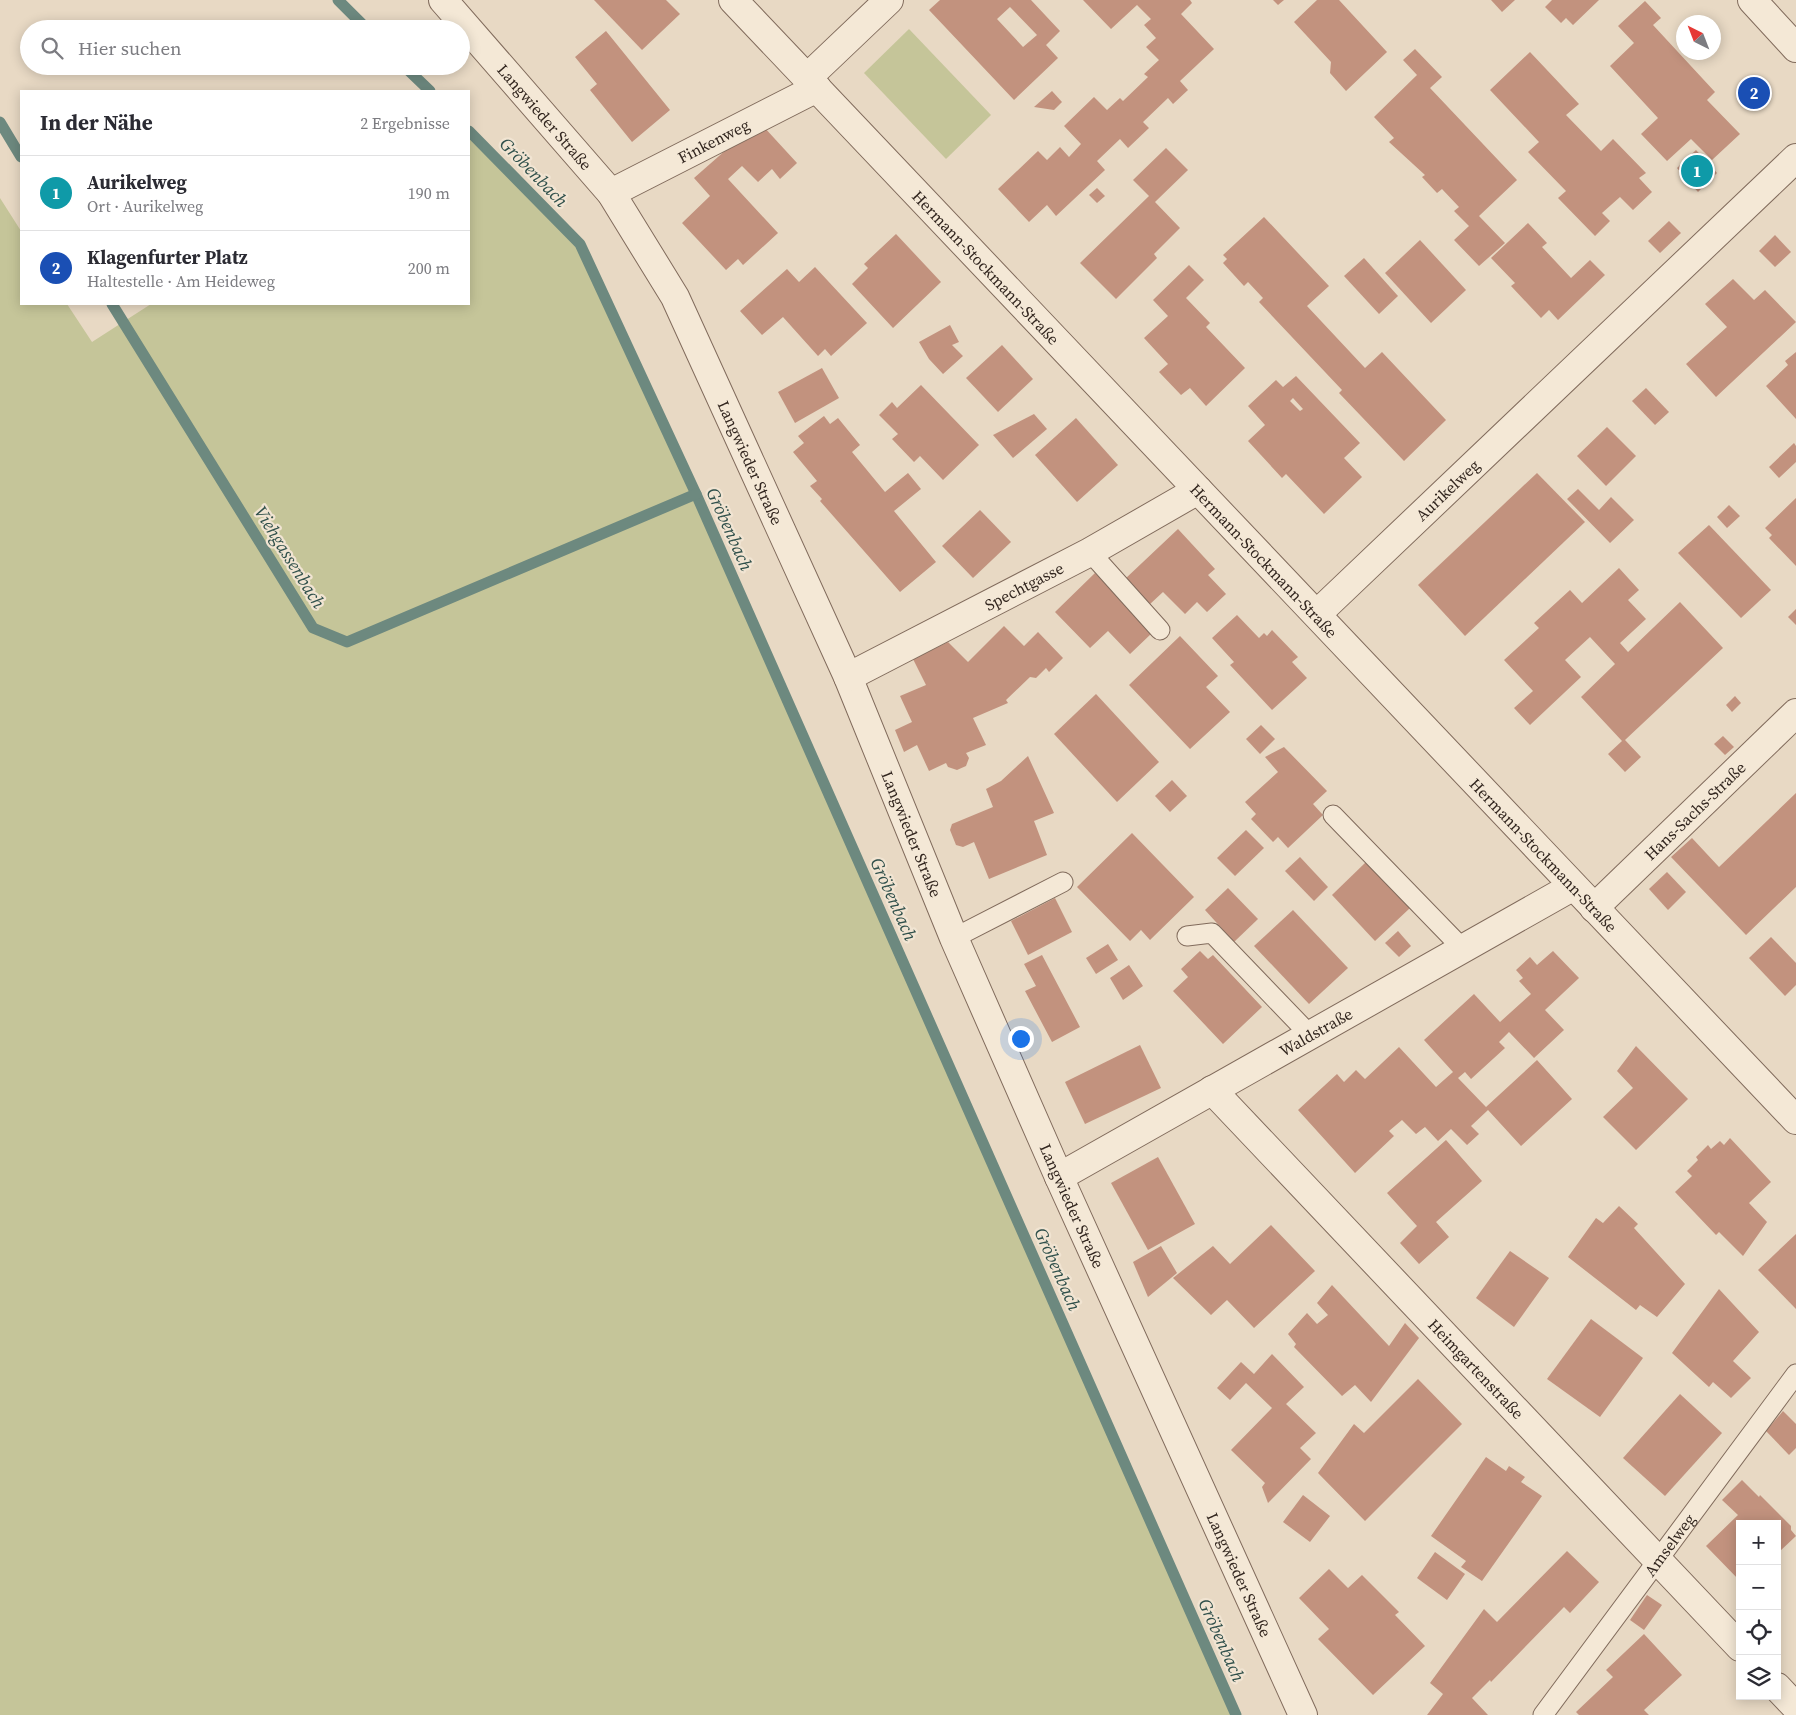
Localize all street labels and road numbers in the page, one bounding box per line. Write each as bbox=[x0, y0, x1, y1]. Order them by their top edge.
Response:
street label: Langwieder Straße bbox=[492, 59, 597, 175]
street label: Finkenweg bbox=[674, 113, 753, 168]
street label: Hermann-Stockmann-Straße bbox=[907, 185, 1065, 349]
street label: Langwieder Straße bbox=[713, 397, 788, 528]
street label: Aurikelweg bbox=[1411, 454, 1484, 526]
street label: Hermann-Stockmann-Straße bbox=[1185, 478, 1342, 643]
street label: Spechtgasse bbox=[981, 557, 1067, 616]
street label: Hans-Sachs-Straße bbox=[1639, 757, 1750, 865]
street label: Langwieder Straße bbox=[876, 768, 947, 900]
street label: Hermann-Stockmann-Straße bbox=[1465, 773, 1622, 937]
street label: Waldstraße bbox=[1275, 1002, 1356, 1061]
street label: Langwieder Straße bbox=[1035, 1140, 1110, 1272]
street label: Heimgartenstraße bbox=[1423, 1314, 1529, 1424]
street label: Langwieder Straße bbox=[1202, 1509, 1277, 1640]
street label: Amselweg bbox=[1639, 1509, 1700, 1581]

